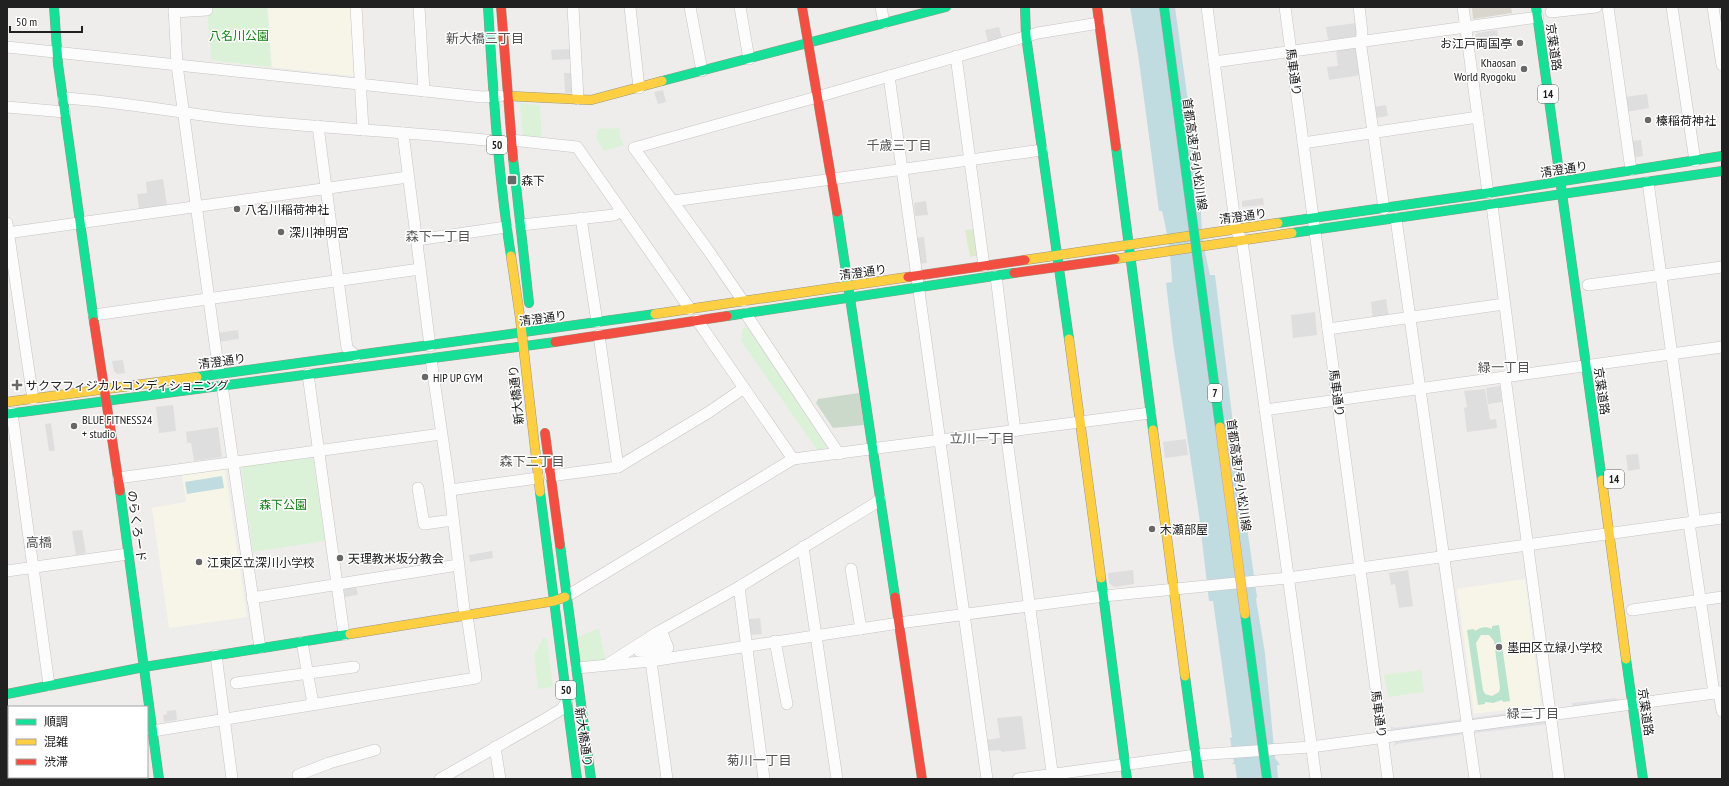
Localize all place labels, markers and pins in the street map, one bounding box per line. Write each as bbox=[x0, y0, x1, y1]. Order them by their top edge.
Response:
place label: お江戸両国亭 bbox=[1440, 36, 1512, 51]
marker: お江戸両国亭 bbox=[1515, 38, 1525, 48]
place label: Khaosan World Ryogoku bbox=[1454, 55, 1516, 84]
marker: Khaosan World Ryogoku bbox=[1519, 64, 1529, 74]
place label: 榛稲荷神社 bbox=[1656, 113, 1716, 128]
marker: 榛稲荷神社 bbox=[1643, 115, 1653, 125]
place label: 森下 bbox=[521, 173, 545, 188]
marker: 森下 bbox=[506, 174, 518, 186]
place label: 八名川稲荷神社 bbox=[245, 202, 329, 217]
marker: 八名川稲荷神社 bbox=[232, 204, 242, 214]
place label: 深川神明宮 bbox=[289, 225, 349, 240]
marker: 深川神明宮 bbox=[276, 227, 286, 237]
place label: HIP UP GYM bbox=[433, 370, 483, 385]
marker: HIP UP GYM bbox=[420, 372, 430, 382]
place label: サクマフィジカルコンディショニング bbox=[26, 378, 229, 393]
marker: サクマフィジカルコンディショニング bbox=[11, 379, 23, 391]
place label: BLUE FITNESS24 + studio bbox=[82, 412, 153, 441]
marker: BLUE FITNESS24 + studio bbox=[69, 421, 79, 431]
place label: 木瀬部屋 bbox=[1160, 522, 1208, 537]
marker: 木瀬部屋 bbox=[1147, 524, 1157, 534]
place label: 天理教米坂分教会 bbox=[348, 551, 444, 566]
marker: 天理教米坂分教会 bbox=[335, 553, 345, 563]
place label: 江東区立深川小学校 bbox=[207, 555, 315, 570]
marker: 江東区立深川小学校 bbox=[194, 557, 204, 567]
place label: 墨田区立緑小学校 bbox=[1507, 640, 1603, 655]
marker: 墨田区立緑小学校 bbox=[1494, 642, 1504, 652]

